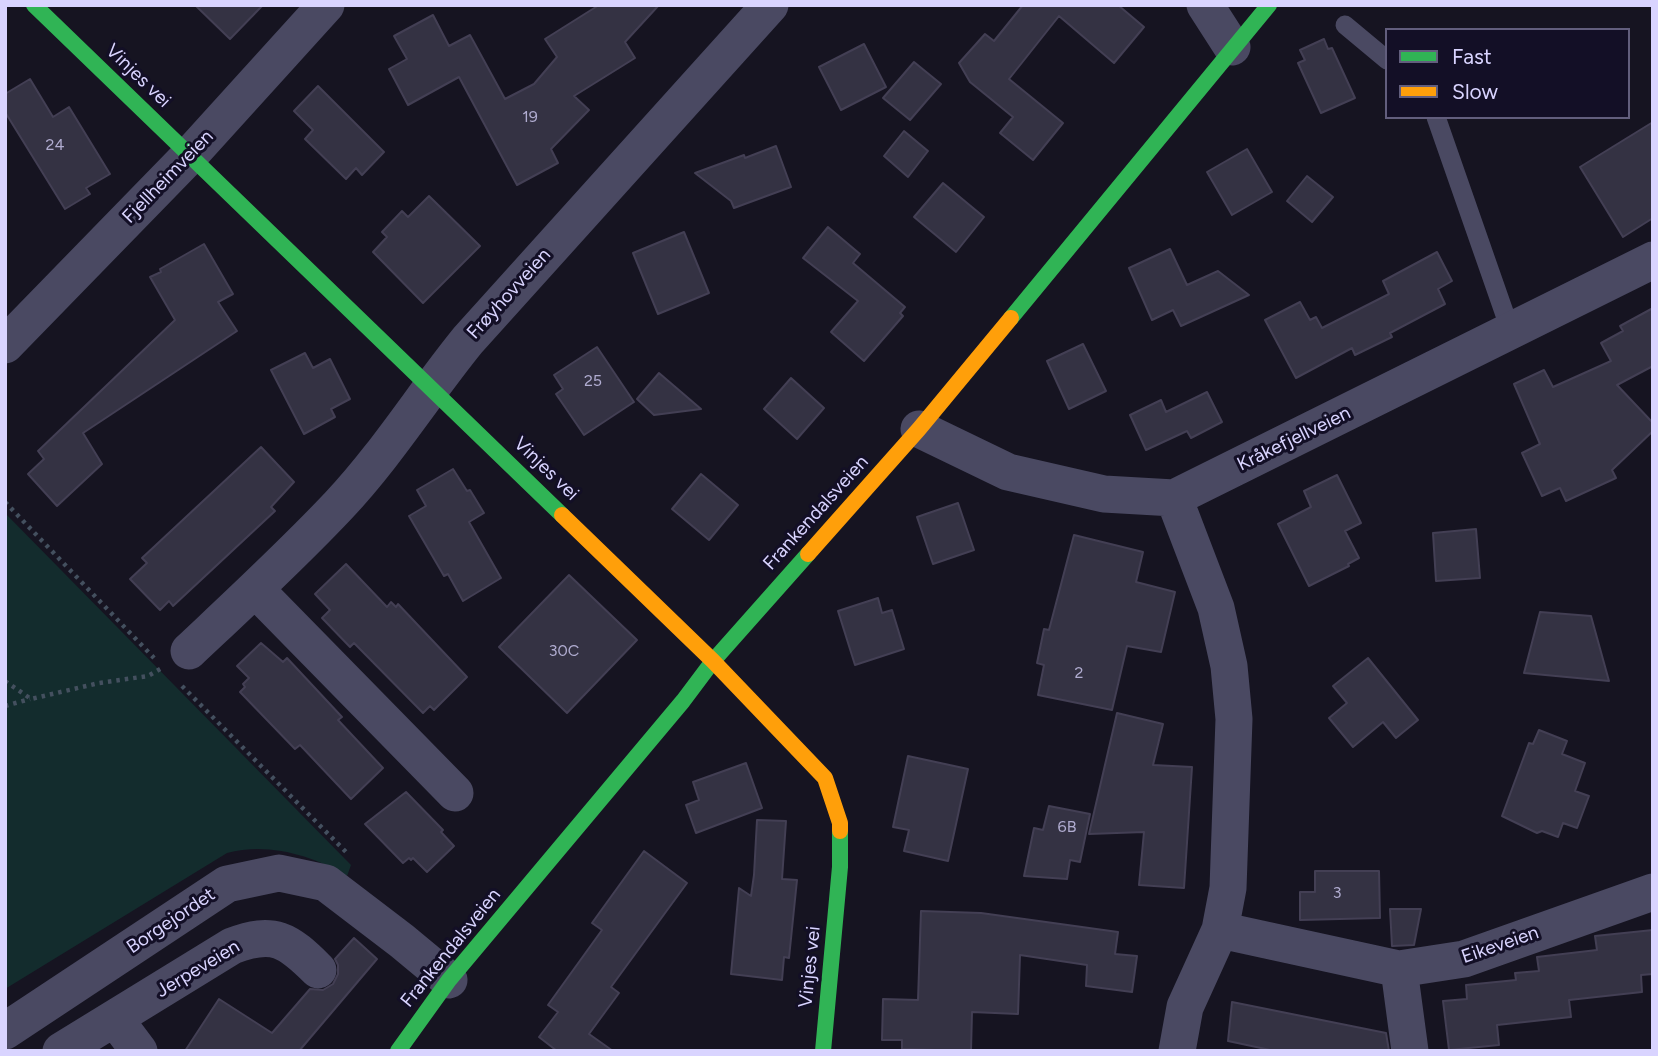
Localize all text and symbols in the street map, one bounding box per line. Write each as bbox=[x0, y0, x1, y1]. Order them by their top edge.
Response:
legend bbox=[1385, 28, 1630, 119]
street label: Vinjes vei bbox=[101, 39, 175, 113]
text: Fast bbox=[1452, 44, 1492, 69]
text: Slow bbox=[1452, 79, 1498, 104]
house number: 19 bbox=[522, 107, 538, 127]
street label: Fjellheimveien bbox=[118, 126, 218, 228]
house number: 24 bbox=[46, 135, 64, 155]
street label: Frøyhovveien bbox=[462, 244, 556, 344]
house number: 25 bbox=[584, 371, 602, 391]
street label: Kråkefjellveien bbox=[1234, 402, 1354, 476]
street label: Vinjes vei bbox=[509, 432, 583, 506]
street label: Frankendalsveien bbox=[759, 451, 873, 575]
house number: 30C bbox=[549, 641, 579, 661]
house number: 2 bbox=[1075, 663, 1083, 683]
house number: 6B bbox=[1058, 817, 1076, 837]
street label: Borgejordet bbox=[122, 883, 220, 959]
house number: 3 bbox=[1333, 883, 1341, 903]
street label: Frankendalsveien bbox=[396, 884, 506, 1012]
street label: Eikeveien bbox=[1458, 921, 1542, 969]
street label: Vinjes vei bbox=[794, 925, 826, 1009]
street label: Jerpeveien bbox=[152, 935, 244, 1003]

